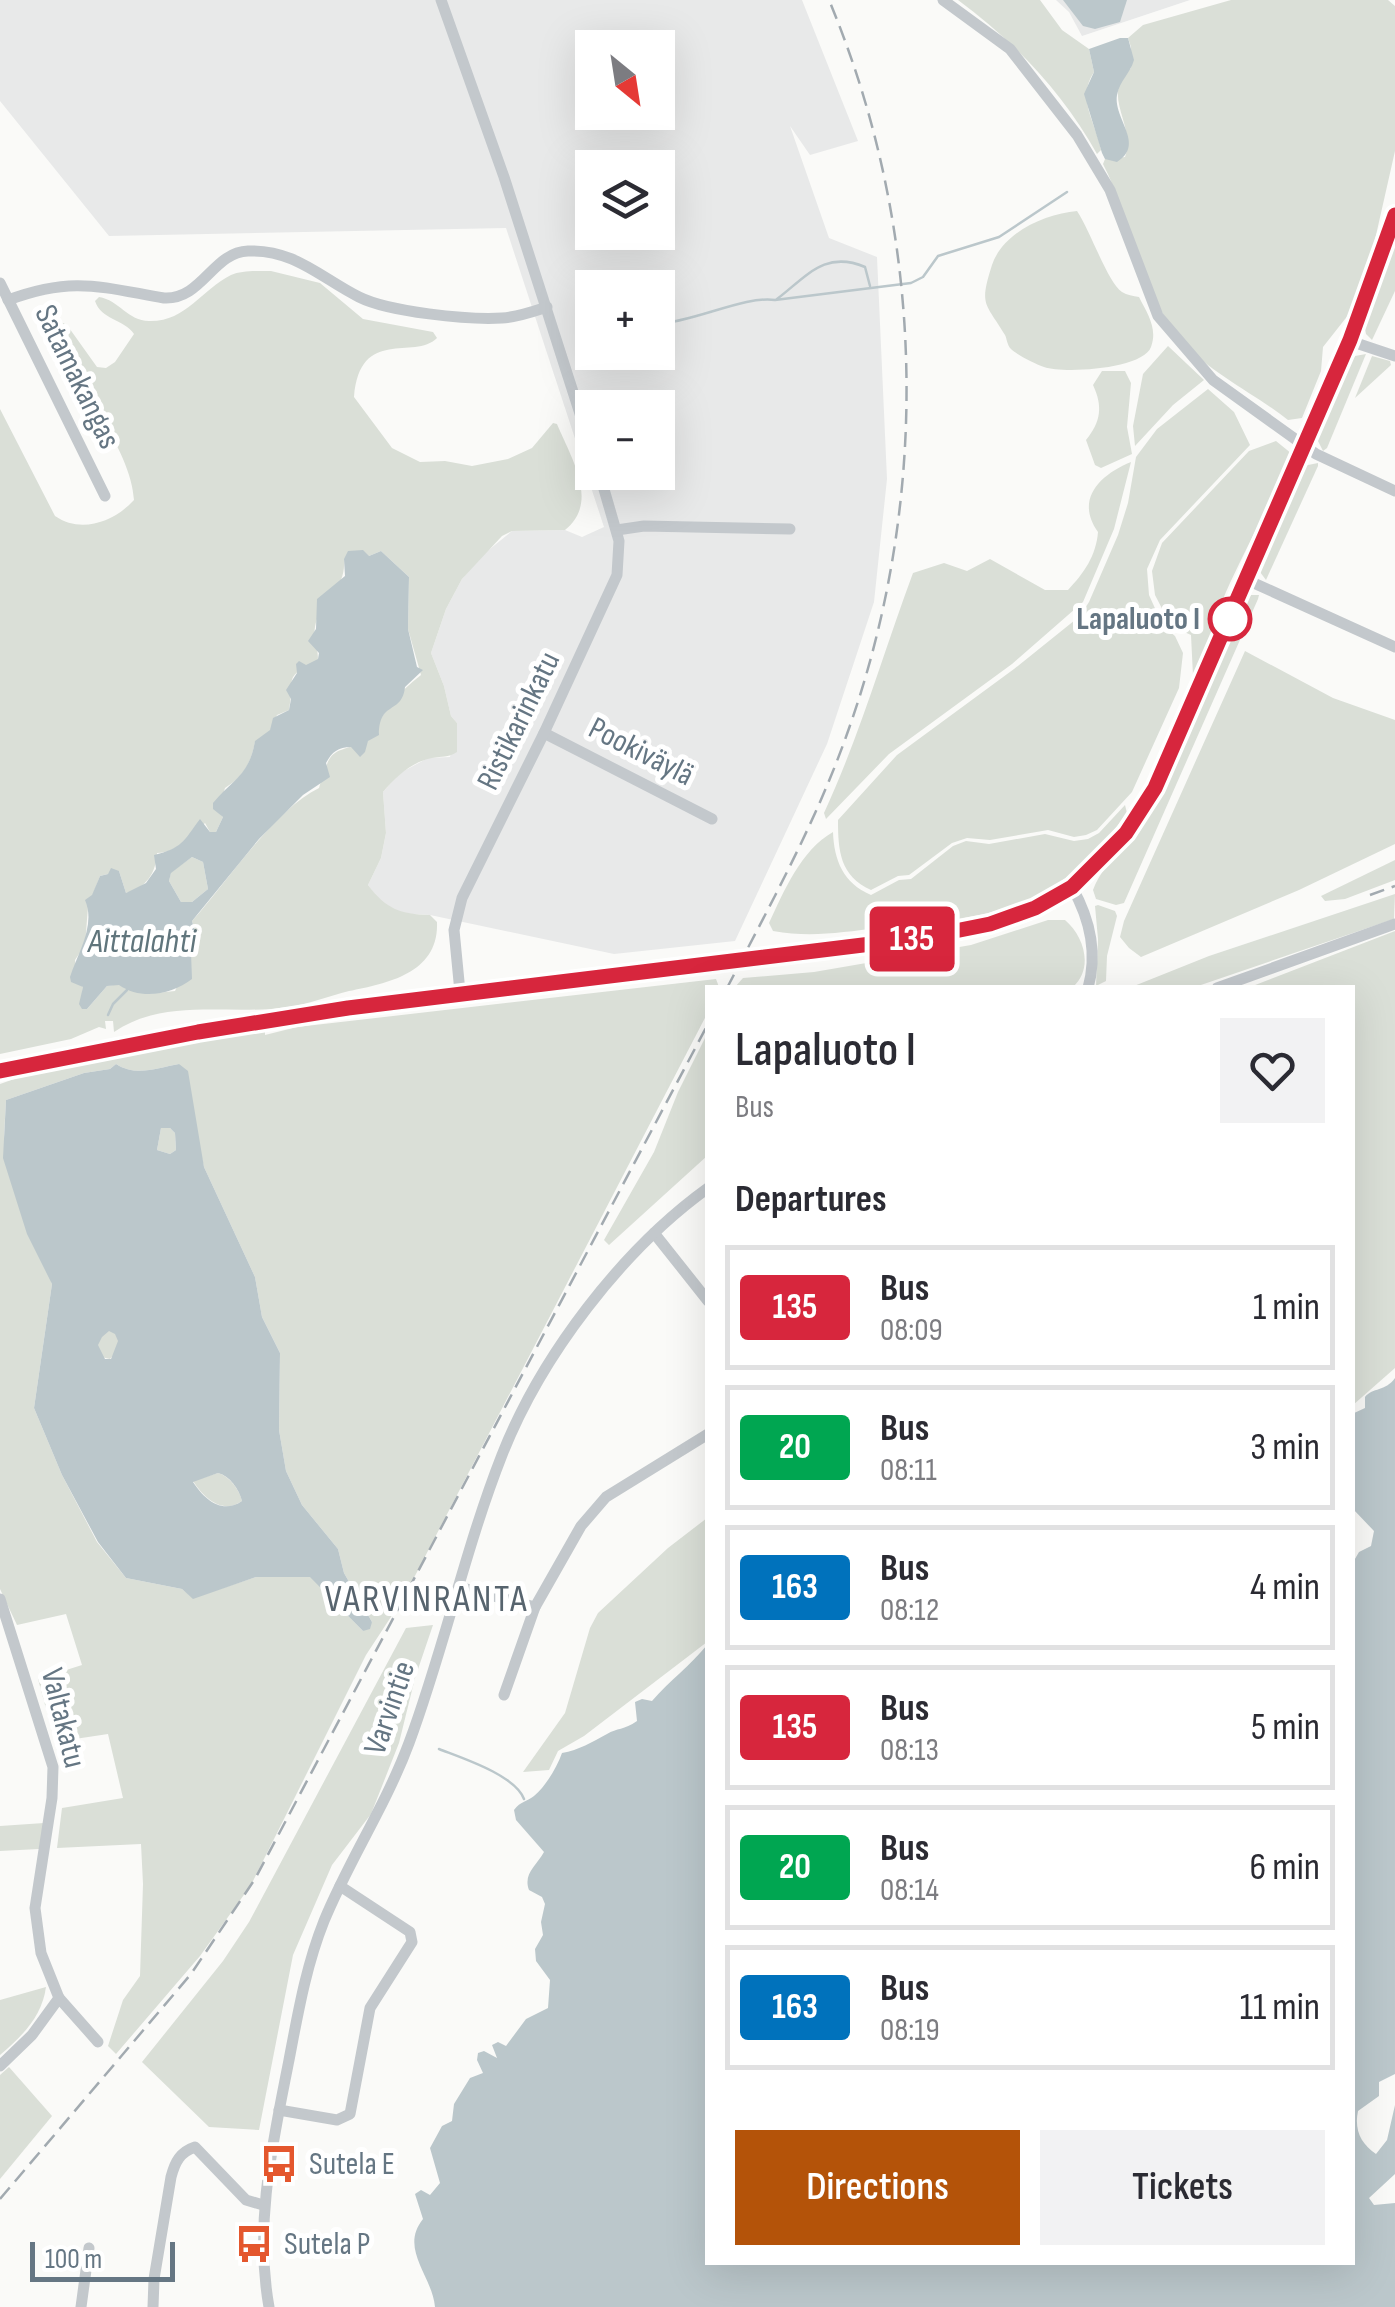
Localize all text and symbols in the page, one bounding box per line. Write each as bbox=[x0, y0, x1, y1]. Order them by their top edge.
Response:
north arrow bbox=[575, 30, 675, 130]
map controls bbox=[575, 30, 675, 490]
button: layers bbox=[575, 150, 675, 250]
button: + bbox=[575, 270, 675, 370]
street label: Satamakangas bbox=[25, 299, 129, 455]
button: − bbox=[575, 390, 675, 490]
marker: Lapaluoto I bbox=[1209, 598, 1251, 640]
place label: Lapaluoto I bbox=[1076, 600, 1200, 639]
street label: Ristikarinkatu bbox=[469, 645, 569, 797]
street label: Pookiväylä bbox=[582, 709, 700, 795]
line badge: 135 bbox=[854, 906, 970, 972]
text: 135 bbox=[890, 918, 934, 961]
water label: Aittalahti bbox=[86, 920, 198, 963]
button: heart bbox=[1220, 1018, 1325, 1123]
text: Lapaluoto I bbox=[735, 1022, 916, 1079]
text: Bus bbox=[735, 1088, 774, 1127]
text: Departures bbox=[735, 1177, 887, 1222]
text: Bus bbox=[880, 1266, 929, 1311]
text: 1 min bbox=[1253, 1285, 1320, 1330]
text: 135 bbox=[773, 1286, 817, 1329]
text: 08:09 bbox=[880, 1311, 943, 1350]
text: Bus bbox=[880, 1406, 929, 1451]
text: 3 min bbox=[1250, 1425, 1320, 1470]
text: 20 bbox=[779, 1426, 811, 1469]
text: 08:11 bbox=[880, 1451, 937, 1490]
text: Bus bbox=[880, 1546, 929, 1591]
text: 4 min bbox=[1250, 1565, 1320, 1610]
text: 163 bbox=[772, 1566, 818, 1609]
district label: VARVINRANTA bbox=[325, 1577, 529, 1622]
text: 08:12 bbox=[880, 1591, 939, 1630]
street label: Varvintie bbox=[356, 1656, 424, 1760]
street label: Valtakatu bbox=[32, 1664, 94, 1772]
text: Bus bbox=[880, 1686, 929, 1731]
text: 5 min bbox=[1251, 1705, 1320, 1750]
text: 135 bbox=[773, 1706, 817, 1749]
text: 08:13 bbox=[880, 1731, 939, 1770]
text: Bus bbox=[880, 1826, 929, 1871]
text: 6 min bbox=[1250, 1845, 1320, 1890]
text: 20 bbox=[779, 1846, 811, 1889]
text: 08:14 bbox=[880, 1871, 939, 1910]
text: Bus bbox=[880, 1966, 929, 2011]
text: 11 min bbox=[1240, 1985, 1320, 2030]
text: 163 bbox=[772, 1986, 818, 2029]
text: 08:19 bbox=[880, 2011, 940, 2050]
button: Directions bbox=[735, 2130, 1020, 2245]
button: Tickets bbox=[1040, 2130, 1325, 2245]
bus stop icon: Sutela E bbox=[258, 2143, 300, 2185]
place label: Sutela E bbox=[309, 2145, 395, 2184]
bus stop icon: Sutela P bbox=[233, 2223, 275, 2265]
place label: Sutela P bbox=[284, 2225, 370, 2264]
scale bar bbox=[30, 2237, 175, 2282]
text: 100 m bbox=[45, 2243, 102, 2276]

